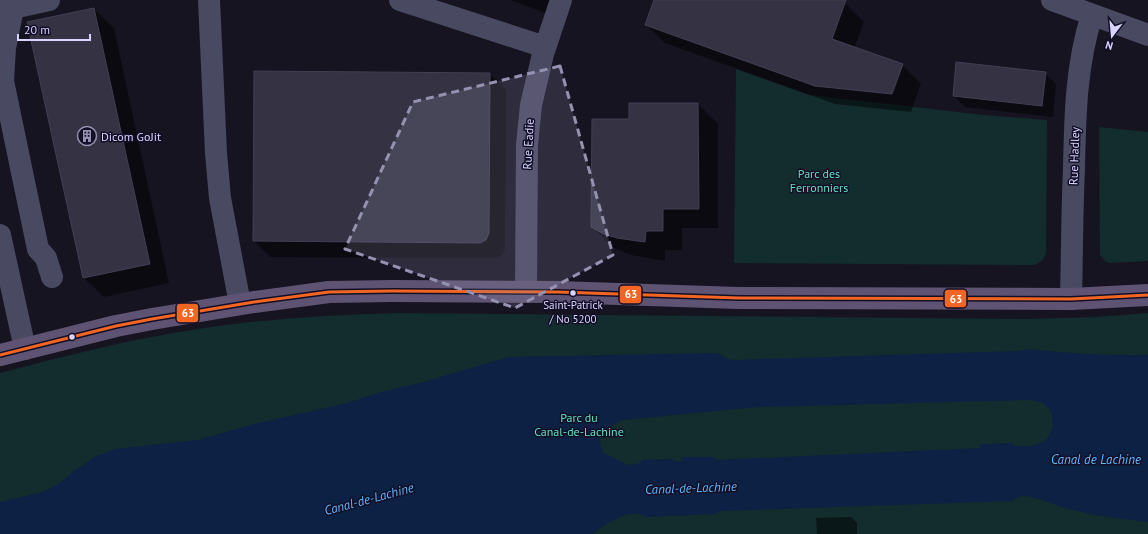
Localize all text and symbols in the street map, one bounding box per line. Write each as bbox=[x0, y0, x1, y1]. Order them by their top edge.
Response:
scale bar bbox=[18, 16, 90, 42]
north arrow bbox=[1092, 16, 1132, 56]
text: 20 m bbox=[24, 22, 50, 37]
text: N bbox=[1104, 38, 1115, 53]
street label: Rue Eadie bbox=[519, 118, 537, 170]
building icon: Dicom GoJit bbox=[76, 125, 98, 147]
street label: Rue Hadley bbox=[1065, 126, 1083, 185]
place label: Dicom GoJit bbox=[101, 129, 161, 144]
park label: Parc des Ferronniers bbox=[790, 166, 848, 195]
line badge: 63 bbox=[619, 285, 642, 304]
text: 63 bbox=[625, 287, 637, 301]
marker: Saint-Patrick / No 5200 bbox=[568, 288, 578, 298]
line badge: 63 bbox=[944, 289, 967, 308]
text: 63 bbox=[950, 292, 962, 306]
place label: Saint-Patrick / No 5200 bbox=[543, 298, 603, 326]
line badge: 63 bbox=[176, 303, 199, 323]
text: 63 bbox=[182, 306, 194, 320]
unlabelled marker bbox=[67, 332, 77, 342]
park label: Parc du Canal-de-Lachine bbox=[534, 410, 624, 439]
water label: Canal de Lachine bbox=[1051, 451, 1141, 468]
water label: Canal-de-Lachine bbox=[645, 478, 737, 498]
water label: Canal-de-Lachine bbox=[322, 479, 416, 519]

